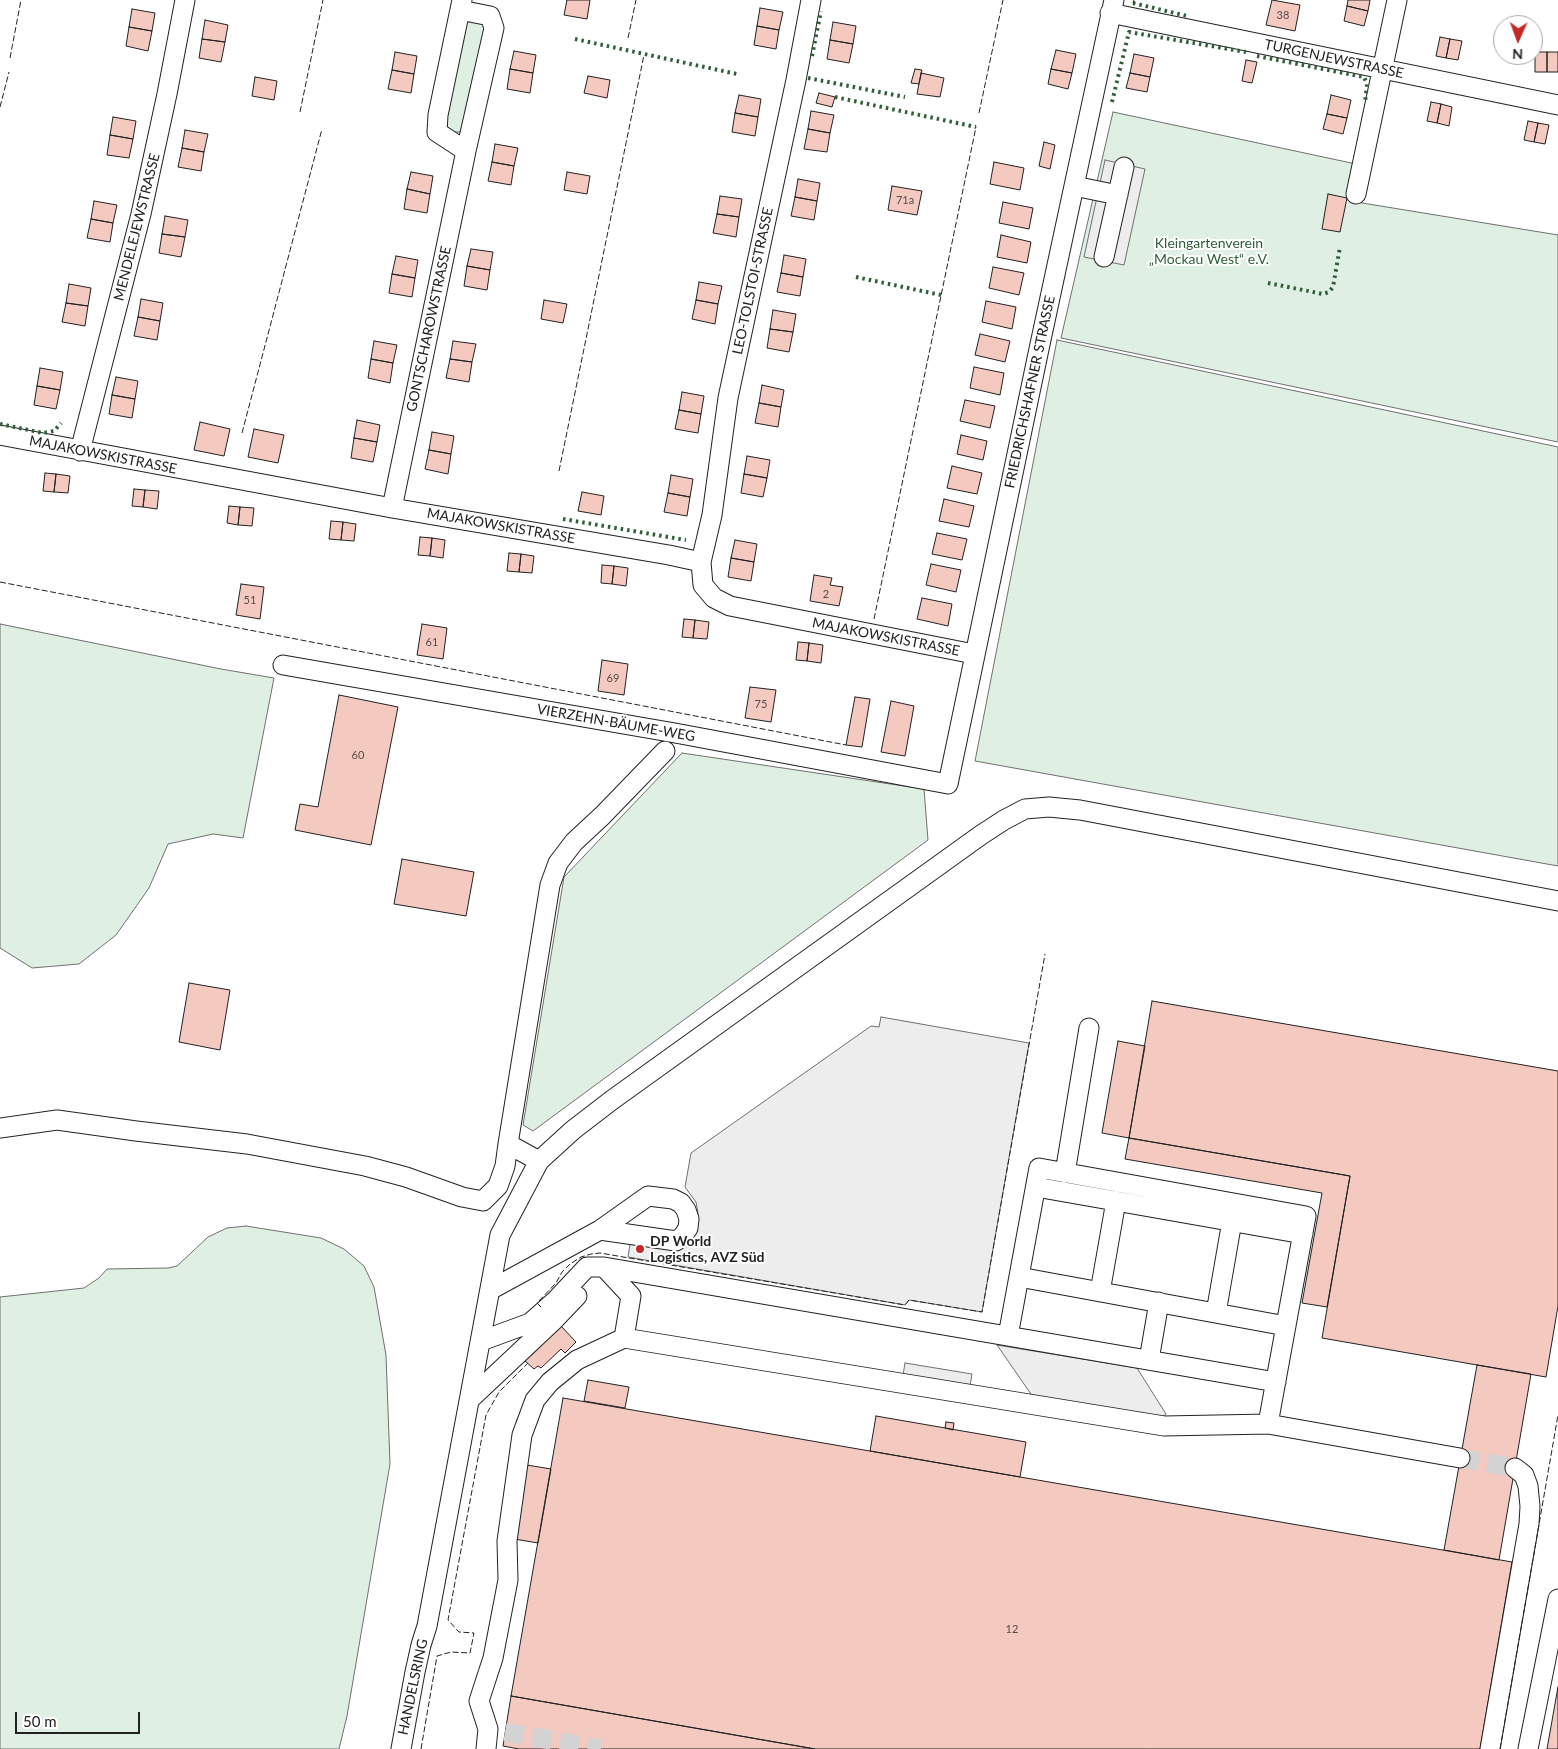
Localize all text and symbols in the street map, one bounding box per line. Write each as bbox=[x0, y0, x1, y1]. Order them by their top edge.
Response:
house number: 38 bbox=[1277, 8, 1289, 22]
north arrow bbox=[1493, 15, 1543, 65]
street label: TURGENJEWSTRASSE bbox=[1263, 36, 1405, 82]
text: N bbox=[1512, 46, 1523, 63]
street label: MENDELEJEWSTRASSE bbox=[111, 151, 163, 303]
house number: 71a bbox=[896, 193, 914, 207]
street label: LEO-TOLSTOI-STRASSE bbox=[729, 206, 777, 356]
park label: Kleingartenverein „Mockau West“ e.V. bbox=[1149, 235, 1269, 268]
street label: GONTSCHAROWSTRASSE bbox=[403, 245, 455, 413]
street label: FRIEDRICHSHAFNER STRASSE bbox=[1001, 294, 1059, 490]
street label: MAJAKOWSKISTRASSE bbox=[28, 432, 178, 478]
street label: MAJAKOWSKISTRASSE bbox=[426, 505, 576, 547]
house number: 2 bbox=[823, 587, 829, 601]
house number: 51 bbox=[244, 593, 256, 607]
street label: MAJAKOWSKISTRASSE bbox=[811, 614, 961, 660]
house number: 61 bbox=[426, 635, 438, 649]
house number: 69 bbox=[607, 671, 619, 685]
house number: 75 bbox=[755, 697, 767, 711]
street label: VIERZEHN-BÄUME-WEG bbox=[536, 701, 696, 745]
house number: 60 bbox=[352, 748, 364, 762]
place label: DP World Logistics, AVZ Süd bbox=[650, 1233, 764, 1266]
marker: DP World Logistics, AVZ Süd bbox=[634, 1243, 646, 1255]
house number: 12 bbox=[1006, 1622, 1018, 1636]
street label: HANDELSRING bbox=[395, 1637, 431, 1737]
scale bar bbox=[18, 1702, 142, 1734]
text: 50 m bbox=[23, 1712, 57, 1730]

